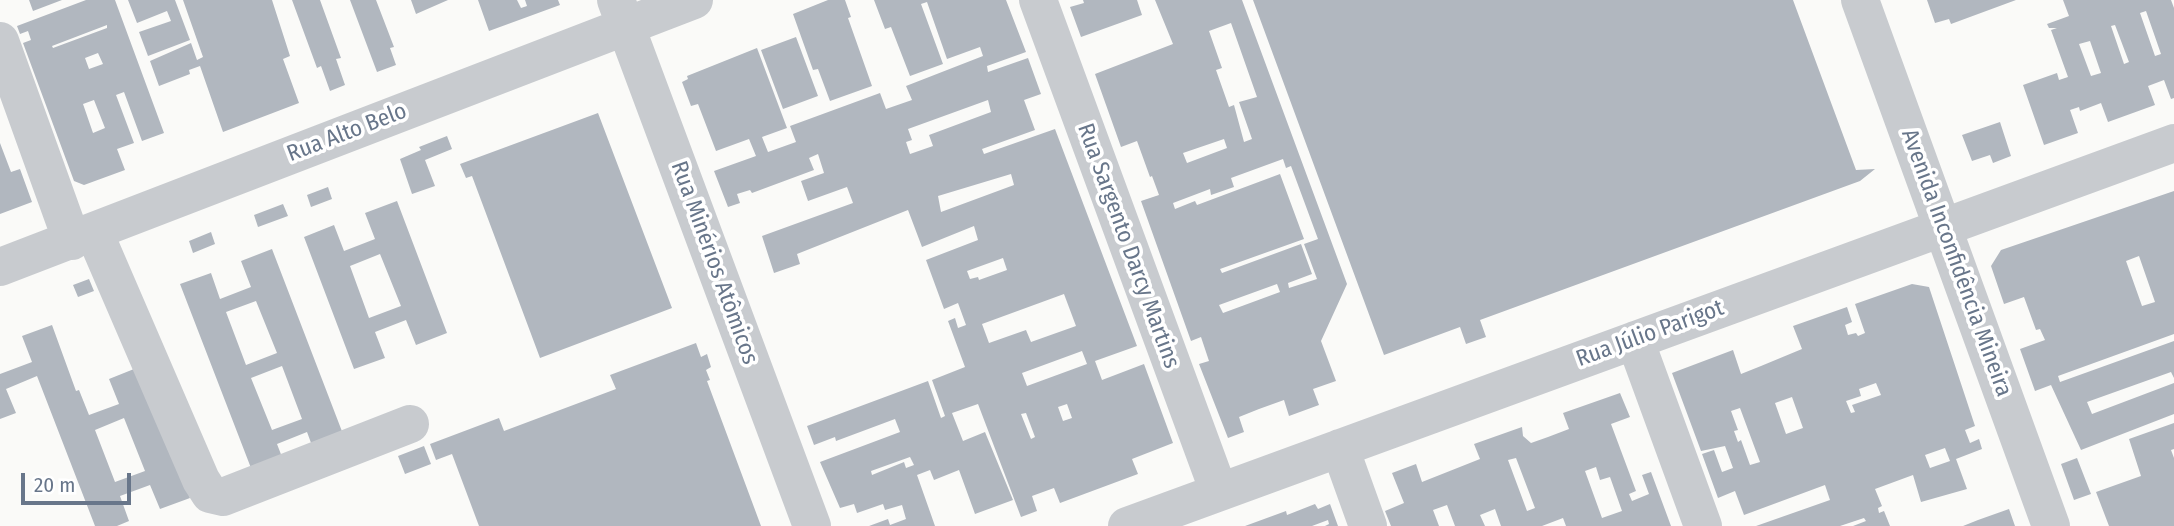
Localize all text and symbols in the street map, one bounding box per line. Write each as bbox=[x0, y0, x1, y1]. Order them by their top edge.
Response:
street label: Rua Alto Belo bbox=[283, 98, 411, 168]
street label: Rua Sargento Darcy Martins bbox=[1071, 120, 1185, 372]
street label: Avenida Inconfidência Mineira bbox=[1895, 126, 2017, 400]
street label: Rua Minérios Atômicos bbox=[664, 158, 764, 368]
street label: Rua Júlio Parigot bbox=[1572, 295, 1728, 373]
scale bar bbox=[24, 460, 135, 504]
text: 20 m bbox=[34, 472, 75, 498]

